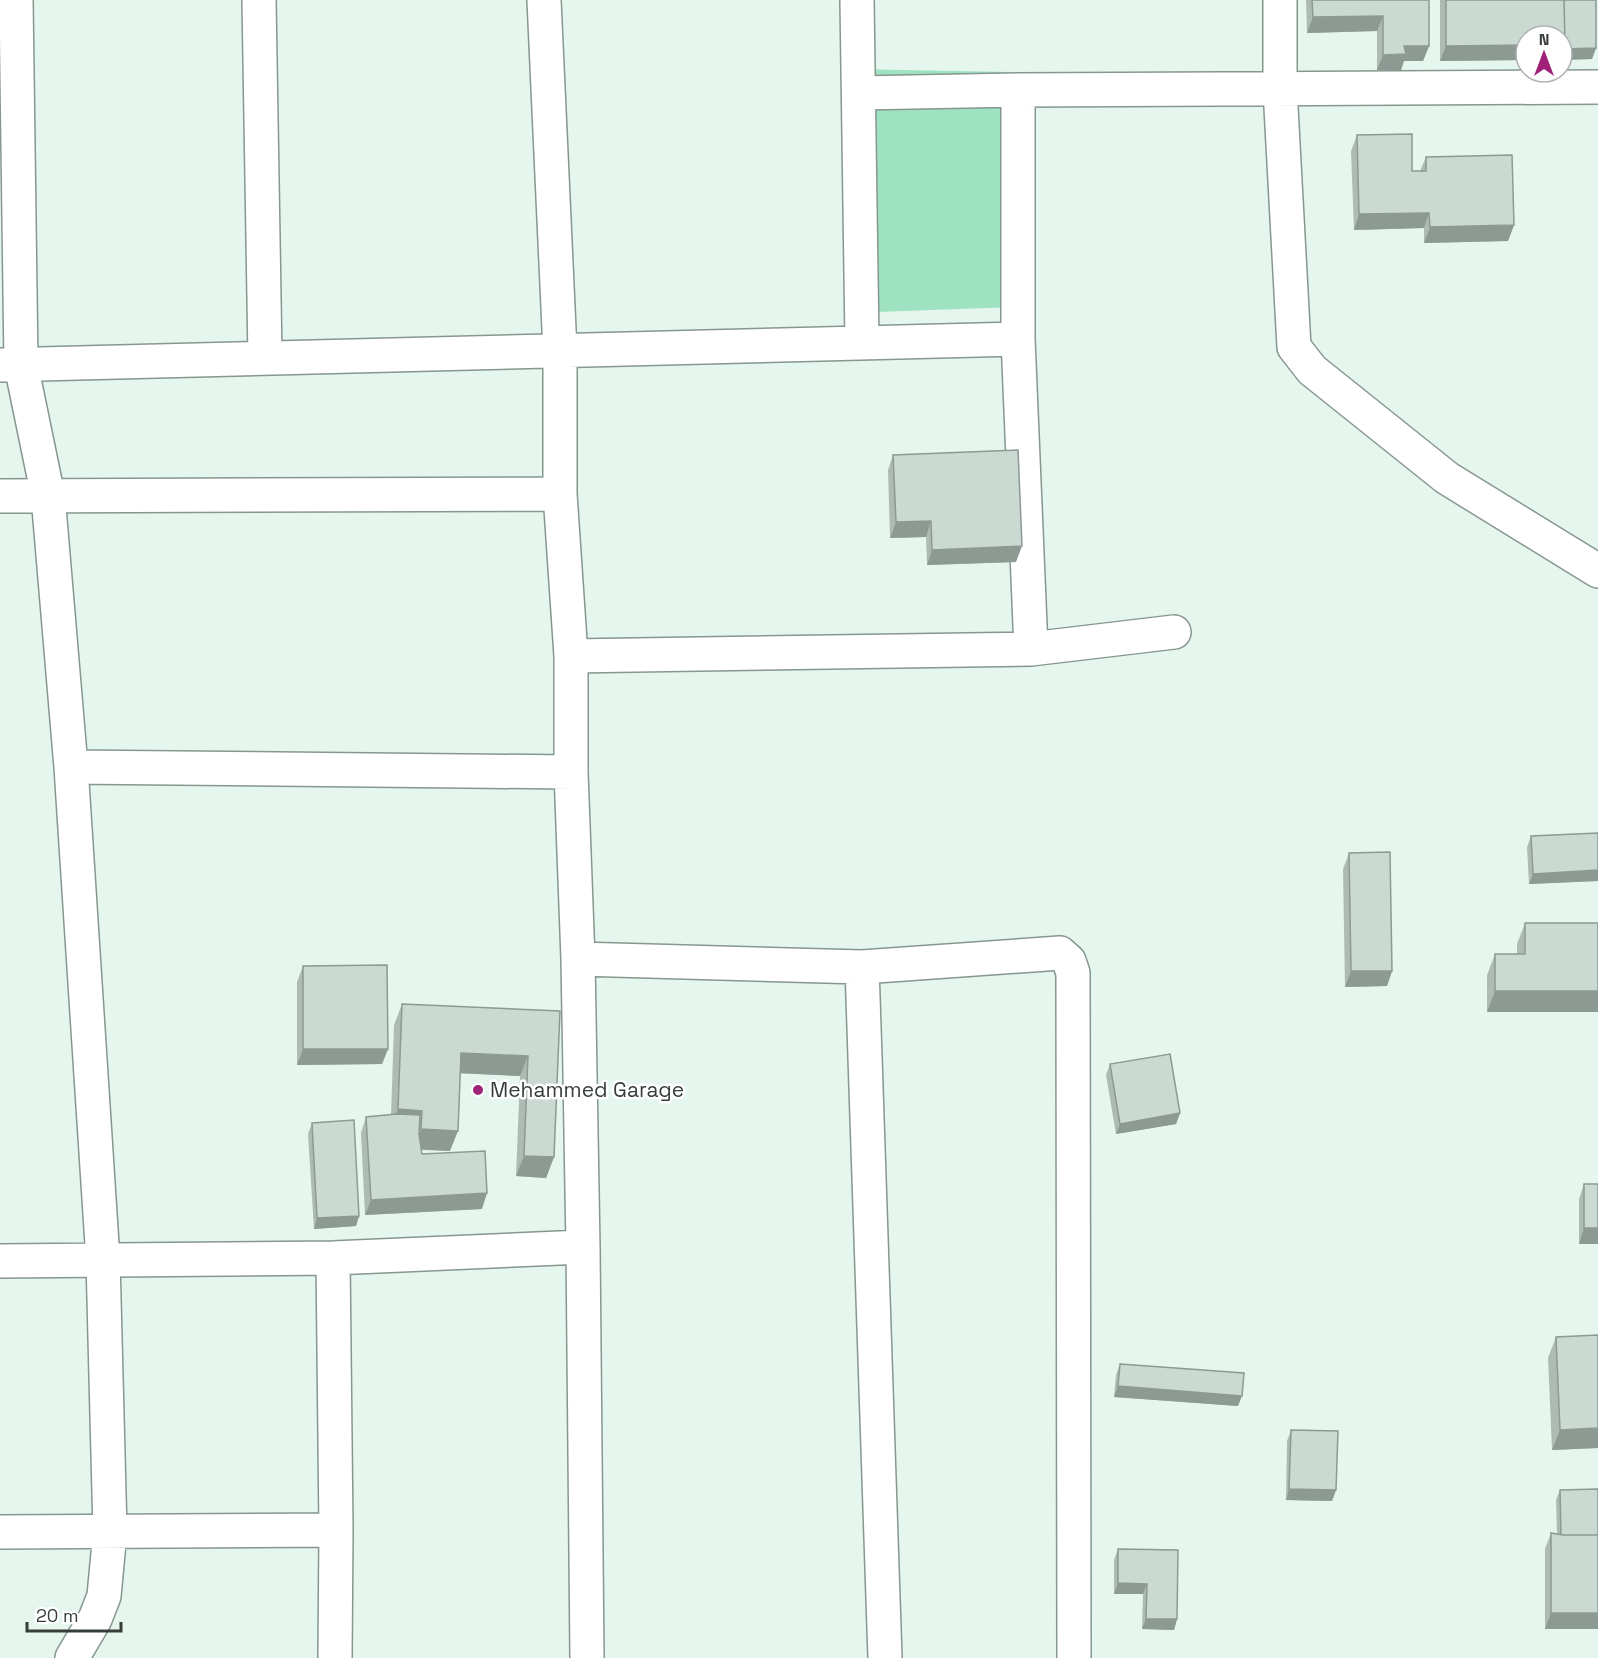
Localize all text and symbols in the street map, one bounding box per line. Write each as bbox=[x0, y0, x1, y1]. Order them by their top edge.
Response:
north arrow bbox=[1514, 24, 1574, 84]
text: N bbox=[1539, 29, 1549, 50]
place label: Mehammed Garage bbox=[490, 1076, 684, 1103]
marker: Mehammed Garage bbox=[471, 1083, 485, 1097]
scale bar bbox=[27, 1595, 122, 1633]
text: 20 m bbox=[36, 1604, 79, 1627]

